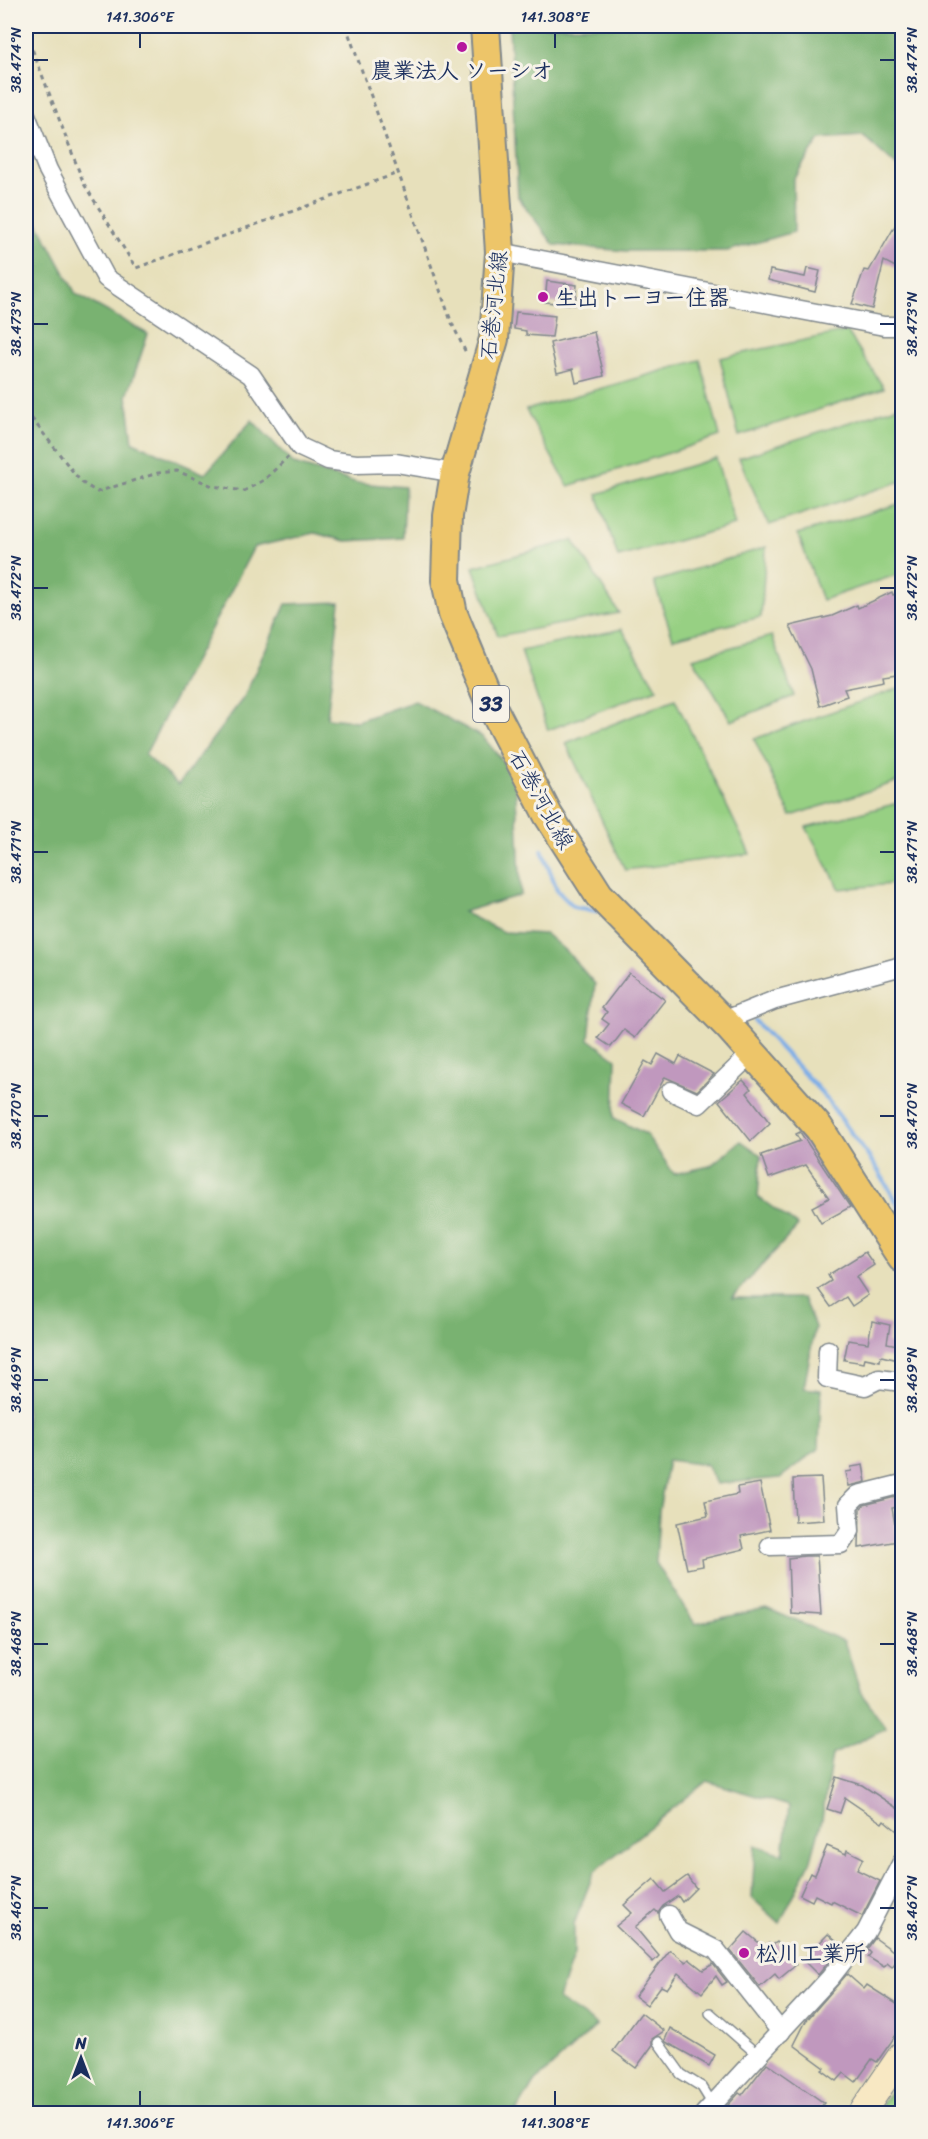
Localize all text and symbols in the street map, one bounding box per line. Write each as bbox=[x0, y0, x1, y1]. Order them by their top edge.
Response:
text: 141.306°E bbox=[106, 4, 176, 30]
text: 141.308°E bbox=[521, 4, 591, 30]
text: 38.474°N bbox=[3, 26, 29, 93]
text: 38.474°N bbox=[899, 26, 925, 93]
marker: 農業法人 ソーシオ bbox=[455, 40, 469, 54]
place label: 農業法人 ソーシオ bbox=[371, 51, 553, 90]
street label: 石巻河北線 bbox=[468, 248, 519, 362]
place label: 生出トーヨー住器 bbox=[555, 278, 730, 317]
marker: 生出トーヨー住器 bbox=[536, 290, 550, 304]
text: 38.473°N bbox=[3, 291, 29, 356]
text: 38.473°N bbox=[899, 291, 925, 356]
text: 38.472°N bbox=[3, 555, 29, 621]
text: 38.472°N bbox=[899, 555, 925, 621]
road number: 33 bbox=[473, 686, 509, 722]
street label: 石巻河北線 bbox=[498, 742, 585, 857]
text: 38.471°N bbox=[3, 820, 29, 884]
text: 38.471°N bbox=[899, 820, 925, 884]
text: 38.470°N bbox=[3, 1082, 29, 1149]
text: 38.470°N bbox=[899, 1082, 925, 1149]
text: 38.469°N bbox=[3, 1347, 29, 1413]
text: 38.469°N bbox=[899, 1347, 925, 1413]
text: 38.468°N bbox=[3, 1611, 29, 1677]
text: 38.468°N bbox=[899, 1611, 925, 1677]
text: 38.467°N bbox=[3, 1875, 29, 1941]
text: 38.467°N bbox=[899, 1875, 925, 1941]
place label: 松川工業所 bbox=[756, 1934, 866, 1973]
marker: 松川工業所 bbox=[737, 1946, 751, 1960]
north arrow bbox=[51, 2028, 111, 2088]
text: N bbox=[74, 2029, 87, 2058]
text: 141.306°E bbox=[106, 2110, 176, 2136]
text: 141.308°E bbox=[521, 2110, 591, 2136]

